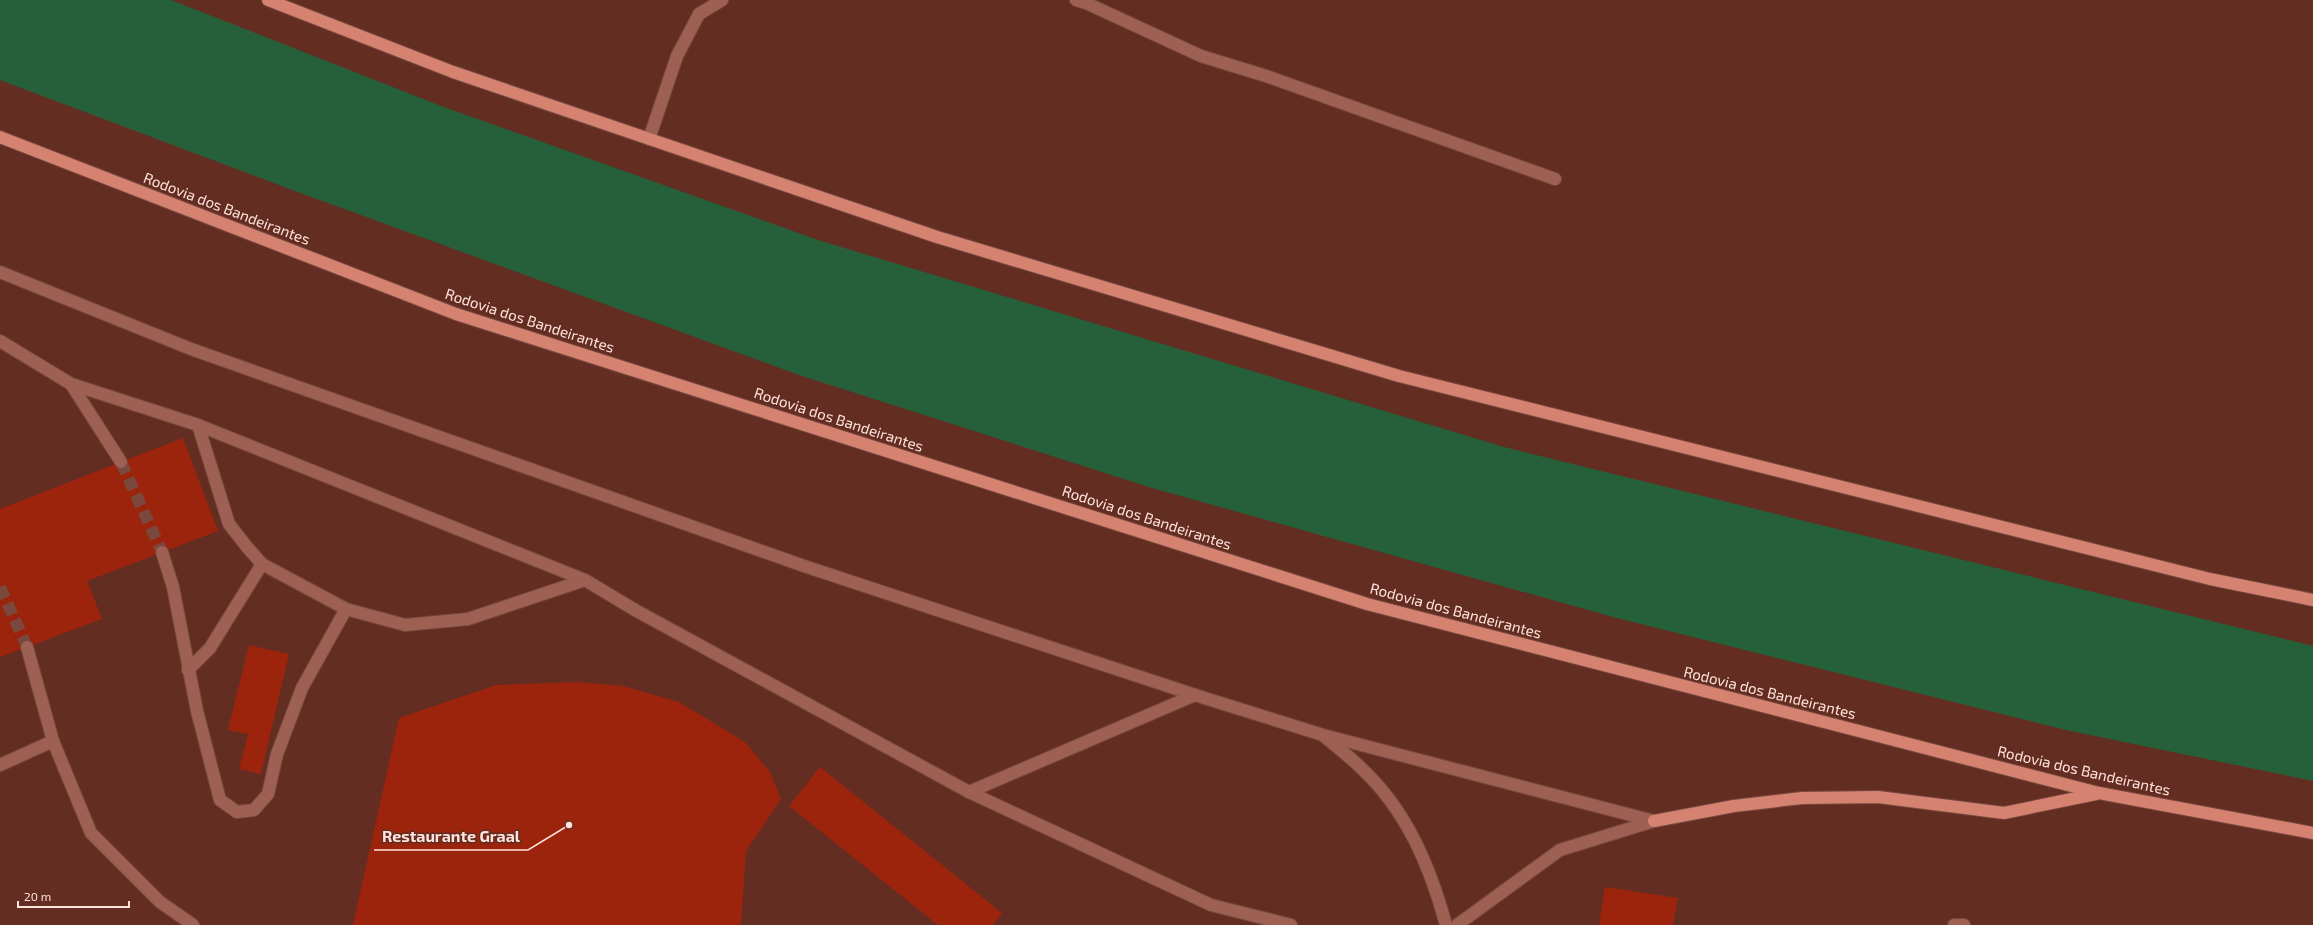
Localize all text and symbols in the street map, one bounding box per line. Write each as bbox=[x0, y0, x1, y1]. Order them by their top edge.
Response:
street label: Rodovia dos Bandeirantes bbox=[141, 168, 313, 248]
street label: Rodovia dos Bandeirantes bbox=[443, 284, 617, 356]
street label: Rodovia dos Bandeirantes bbox=[752, 383, 926, 455]
street label: Rodovia dos Bandeirantes bbox=[1060, 481, 1234, 553]
street label: Rodovia dos Bandeirantes bbox=[1368, 578, 1544, 642]
street label: Rodovia dos Bandeirantes bbox=[1682, 662, 1858, 722]
street label: Rodovia dos Bandeirantes bbox=[1996, 741, 2172, 799]
callout: Restaurante Graal bbox=[374, 822, 528, 850]
text: Restaurante Graal bbox=[382, 826, 521, 845]
scale bar bbox=[18, 883, 129, 909]
text: 20 m bbox=[24, 889, 51, 903]

